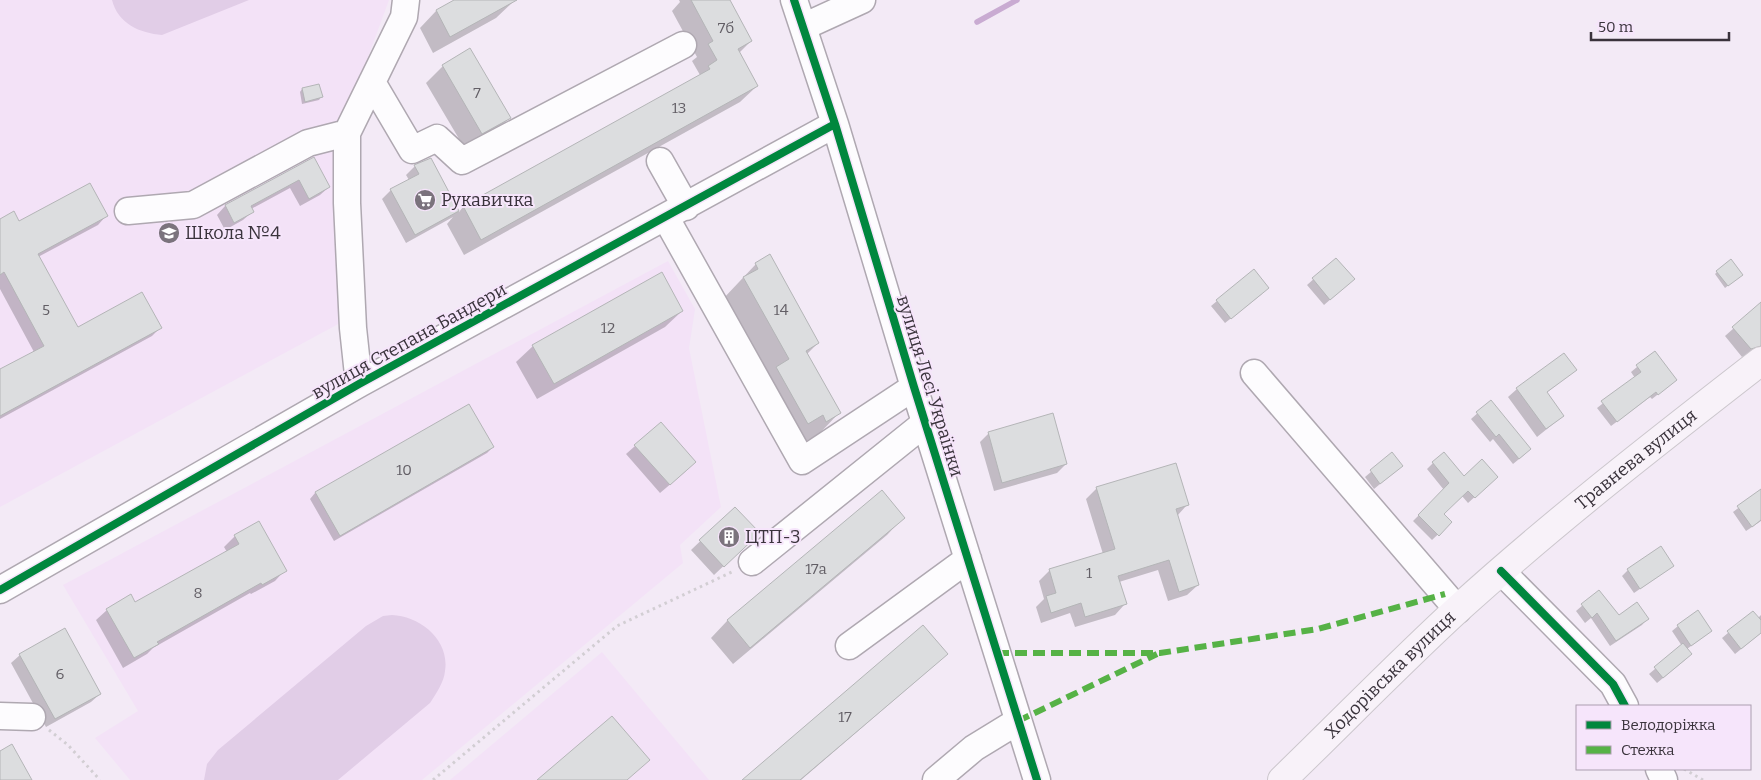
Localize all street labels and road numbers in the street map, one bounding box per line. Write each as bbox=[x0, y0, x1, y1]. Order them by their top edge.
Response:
street label: вулиця Степана Бандери bbox=[308, 278, 510, 404]
street label: вулиця Лесі Українки bbox=[892, 293, 968, 480]
street label: Травнева вулиця bbox=[1571, 404, 1701, 515]
street label: Ходорівська вулиця bbox=[1320, 606, 1460, 743]

